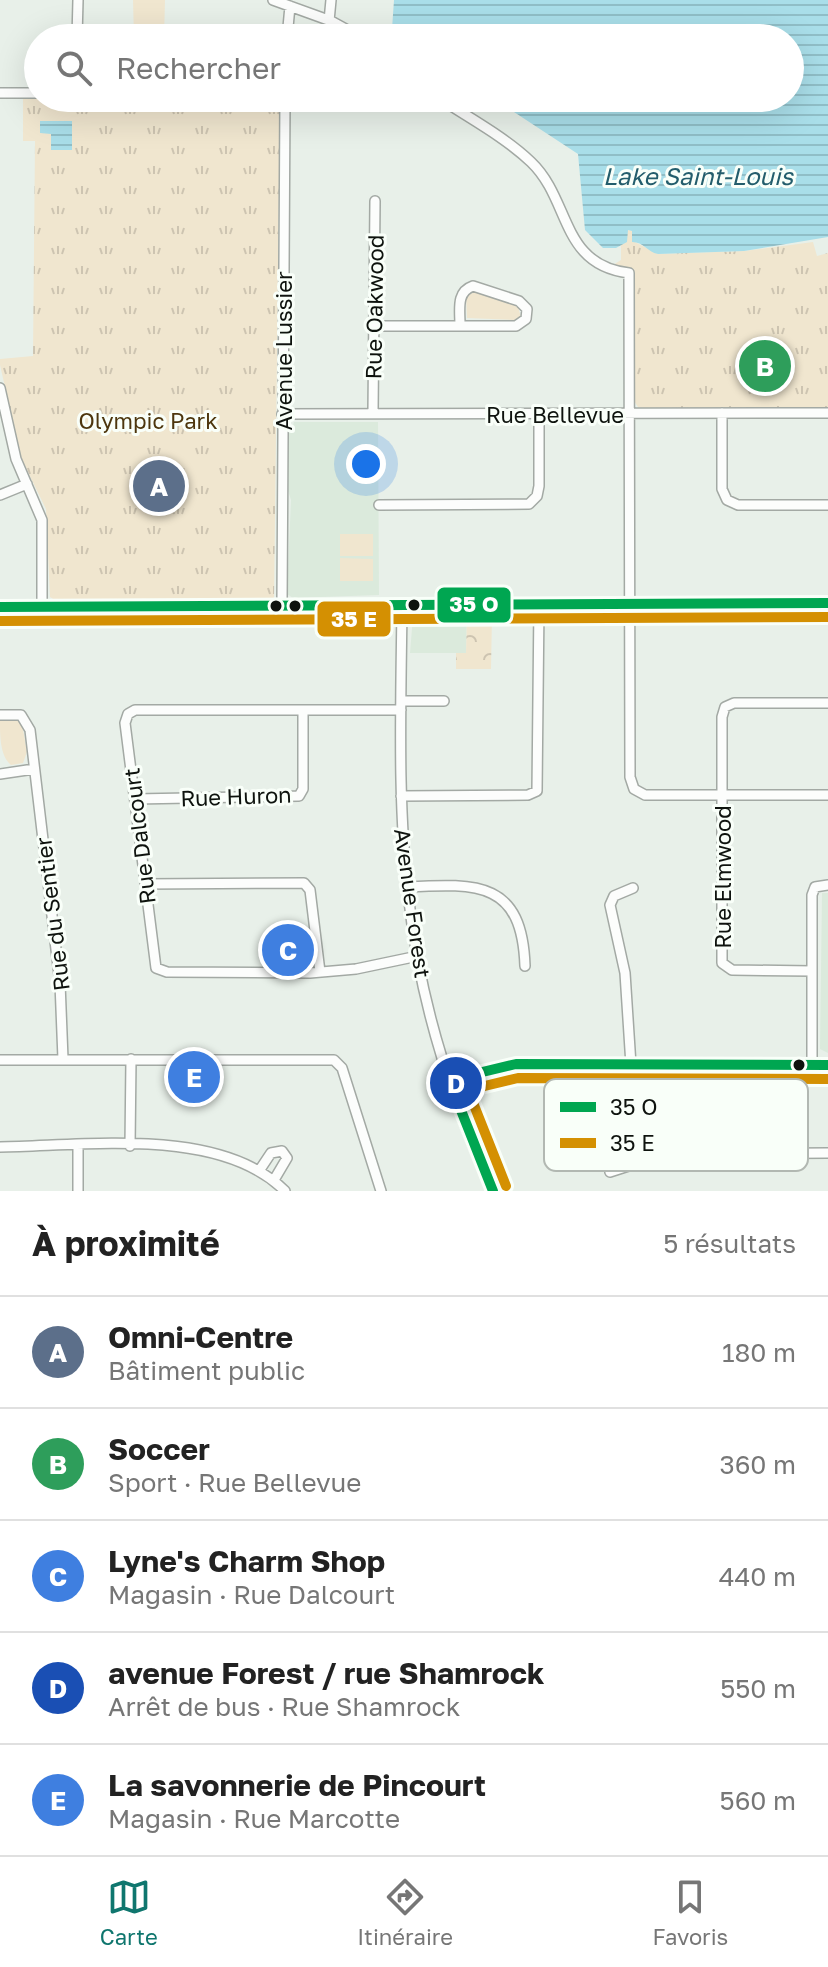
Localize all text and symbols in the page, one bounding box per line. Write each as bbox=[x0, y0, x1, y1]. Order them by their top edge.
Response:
search box bbox=[24, 24, 804, 112]
icon: search bbox=[52, 46, 96, 90]
text: Rechercher bbox=[116, 50, 281, 86]
water label: Lake Saint-Louis bbox=[603, 161, 794, 190]
street label: Rue Oakwood bbox=[359, 234, 389, 380]
street label: Avenue Lussier bbox=[270, 271, 297, 431]
pin: B bbox=[739, 336, 791, 396]
street label: Rue Bellevue bbox=[486, 401, 624, 428]
park label: Olympic Park bbox=[78, 407, 218, 434]
your location bbox=[346, 444, 386, 484]
pin: A bbox=[133, 456, 185, 516]
line badge: 35 O bbox=[436, 586, 512, 624]
text: 35 O bbox=[449, 590, 499, 617]
unlabelled marker bbox=[406, 597, 422, 613]
unlabelled marker bbox=[268, 598, 284, 614]
unlabelled marker bbox=[287, 598, 303, 614]
line badge: 35 E bbox=[316, 600, 392, 638]
text: 35 E bbox=[331, 605, 377, 632]
street label: Rue Dalcourt bbox=[117, 766, 161, 906]
street label: Rue Huron bbox=[180, 781, 292, 811]
street label: Rue Elmwood bbox=[709, 805, 736, 949]
street label: Avenue Forest bbox=[389, 826, 437, 980]
street label: Rue du Sentier bbox=[29, 835, 75, 992]
pin: C bbox=[262, 920, 314, 980]
pin: E bbox=[168, 1047, 220, 1107]
pin: D bbox=[430, 1053, 482, 1113]
unlabelled marker bbox=[791, 1057, 807, 1073]
legend bbox=[544, 1079, 808, 1171]
text: 35 O bbox=[610, 1093, 657, 1120]
text: 35 E bbox=[610, 1129, 655, 1156]
text: À proximité bbox=[32, 1223, 220, 1263]
text: 5 résultats bbox=[663, 1228, 796, 1259]
text: Omni-Centre bbox=[108, 1319, 293, 1355]
text: A bbox=[49, 1337, 67, 1368]
text: 180 m bbox=[722, 1337, 796, 1368]
text: Bâtiment public bbox=[108, 1355, 305, 1386]
text: Soccer bbox=[108, 1431, 210, 1467]
text: B bbox=[49, 1449, 67, 1480]
text: 360 m bbox=[719, 1449, 796, 1480]
text: Sport · Rue Bellevue bbox=[108, 1467, 361, 1498]
text: Lyne's Charm Shop bbox=[108, 1543, 385, 1579]
text: C bbox=[49, 1561, 67, 1592]
text: 440 m bbox=[719, 1561, 796, 1592]
text: Magasin · Rue Dalcourt bbox=[108, 1579, 395, 1610]
text: avenue Forest / rue Shamrock bbox=[108, 1655, 544, 1691]
text: D bbox=[49, 1673, 67, 1704]
text: 550 m bbox=[720, 1673, 796, 1704]
text: Arrêt de bus · Rue Shamrock bbox=[108, 1691, 460, 1722]
text: La savonnerie de Pincourt bbox=[108, 1767, 486, 1803]
text: E bbox=[50, 1785, 66, 1816]
text: 560 m bbox=[720, 1785, 796, 1816]
text: Magasin · Rue Marcotte bbox=[108, 1803, 400, 1834]
tab: Carte bbox=[100, 1875, 158, 1950]
tab: Itinéraire bbox=[357, 1875, 453, 1950]
tab: Favoris bbox=[652, 1875, 728, 1950]

